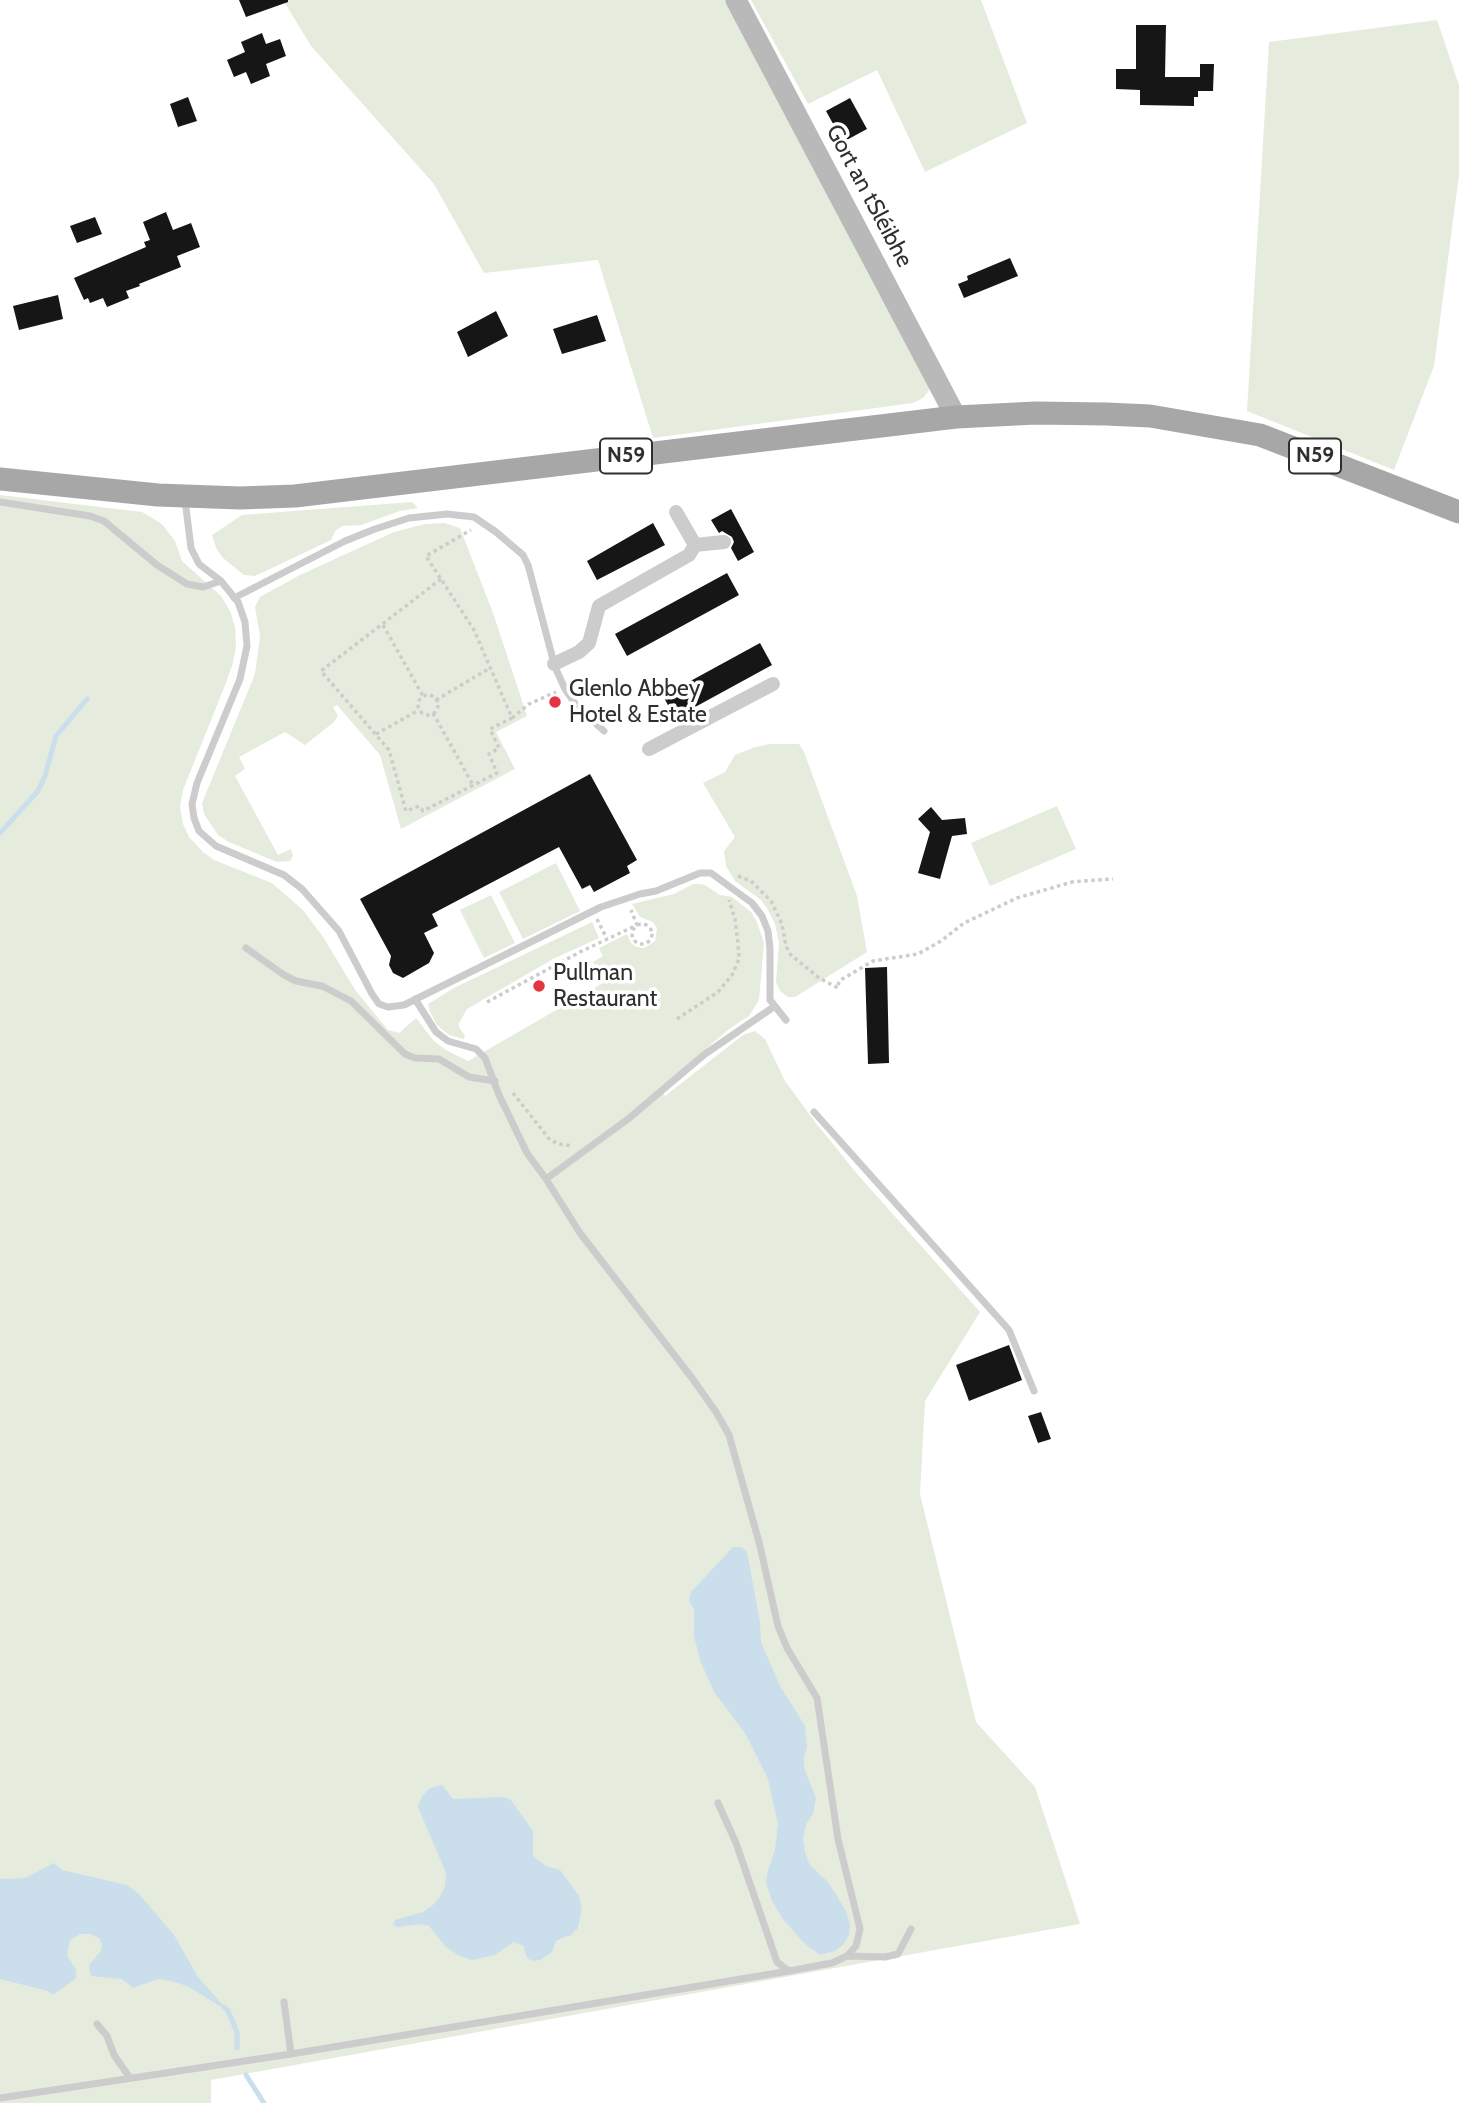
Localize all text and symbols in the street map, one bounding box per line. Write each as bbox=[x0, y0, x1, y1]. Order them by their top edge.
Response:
street label: Gort an tSléibhe bbox=[820, 120, 918, 272]
road number: N59 bbox=[600, 438, 652, 474]
road number: N59 bbox=[1289, 438, 1341, 474]
place label: Glenlo Abbey Hotel & Estate bbox=[569, 675, 707, 729]
marker: Glenlo Abbey Hotel & Estate bbox=[547, 694, 563, 710]
place label: Pullman Restaurant bbox=[553, 959, 657, 1013]
marker: Pullman Restaurant bbox=[531, 978, 547, 994]

